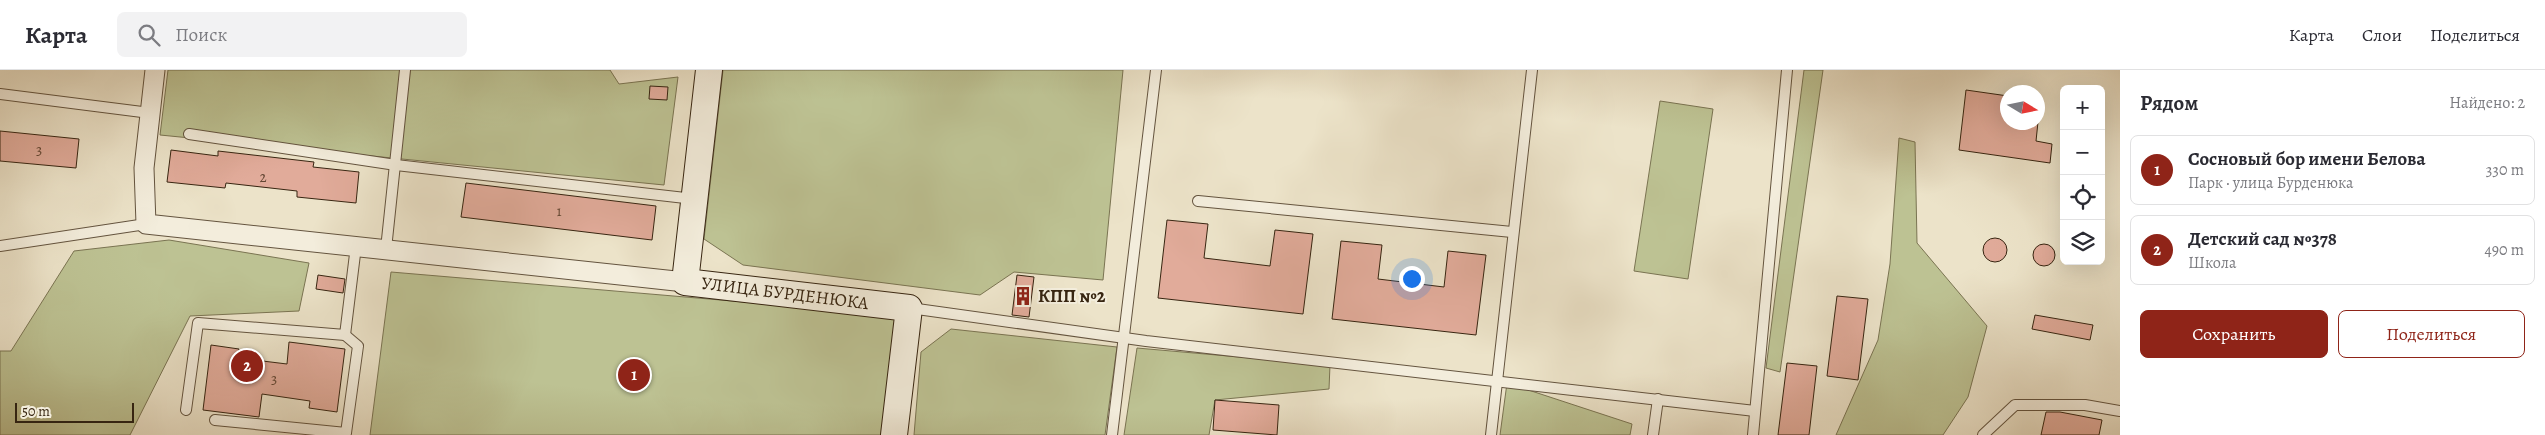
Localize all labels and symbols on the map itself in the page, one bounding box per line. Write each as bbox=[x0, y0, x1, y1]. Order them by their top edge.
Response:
north arrow bbox=[2000, 85, 2045, 130]
house number: 3 bbox=[36, 140, 42, 160]
house number: 2 bbox=[259, 167, 267, 187]
house number: 1 bbox=[556, 201, 562, 221]
your location bbox=[1399, 266, 1425, 292]
street label: УЛИЦА БУРДЕНЮКА bbox=[700, 271, 870, 315]
place label: КПП №2 bbox=[1038, 284, 1106, 308]
building icon: КПП №2 bbox=[1012, 285, 1034, 307]
pin: 2 bbox=[231, 347, 263, 385]
pin: 1 bbox=[618, 356, 650, 394]
house number: 3 bbox=[271, 369, 277, 389]
scale bar bbox=[15, 400, 134, 423]

